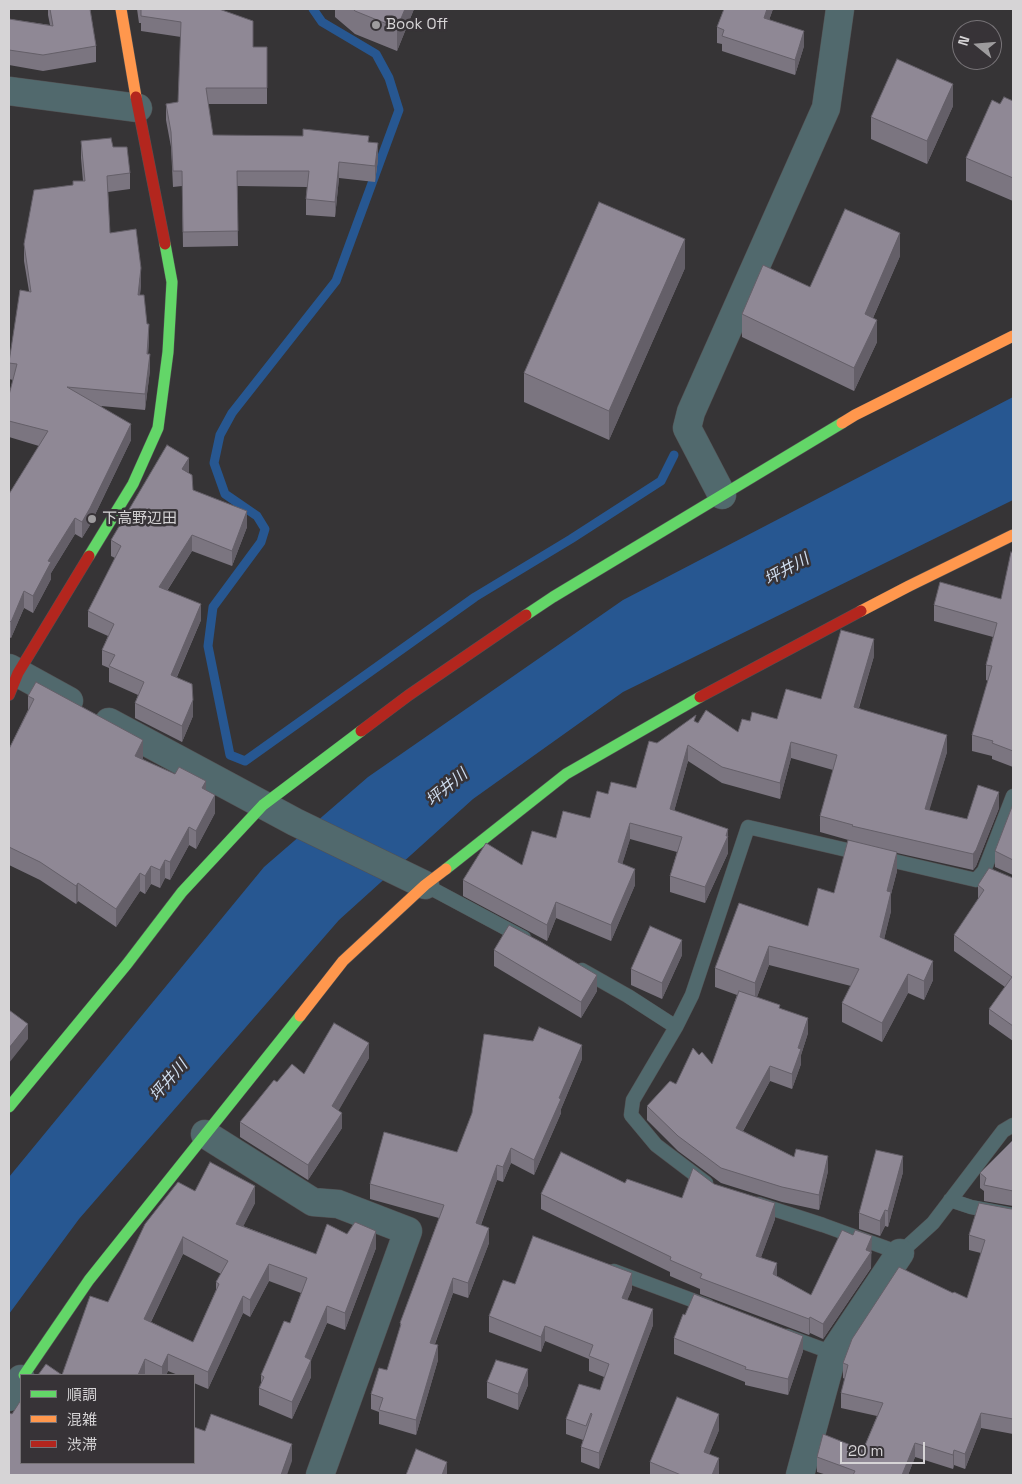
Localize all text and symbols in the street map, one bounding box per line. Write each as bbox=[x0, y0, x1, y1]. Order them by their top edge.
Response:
place label: Book Off bbox=[386, 16, 448, 34]
marker: Book Off bbox=[370, 19, 382, 31]
north arrow bbox=[952, 20, 1002, 70]
text: N bbox=[954, 34, 974, 48]
place label: 下高野辺田 bbox=[102, 510, 177, 528]
marker: 下高野辺田 bbox=[86, 513, 98, 525]
water label: 坪井川 bbox=[761, 550, 813, 590]
water label: 坪井川 bbox=[422, 765, 472, 811]
water label: 坪井川 bbox=[146, 1057, 192, 1105]
legend bbox=[20, 1374, 195, 1464]
text: 順調 bbox=[67, 1385, 97, 1404]
text: 混雑 bbox=[67, 1410, 97, 1429]
scale bar bbox=[842, 1432, 927, 1464]
text: 渋滞 bbox=[67, 1435, 97, 1454]
text: 20 m bbox=[848, 1441, 883, 1460]

